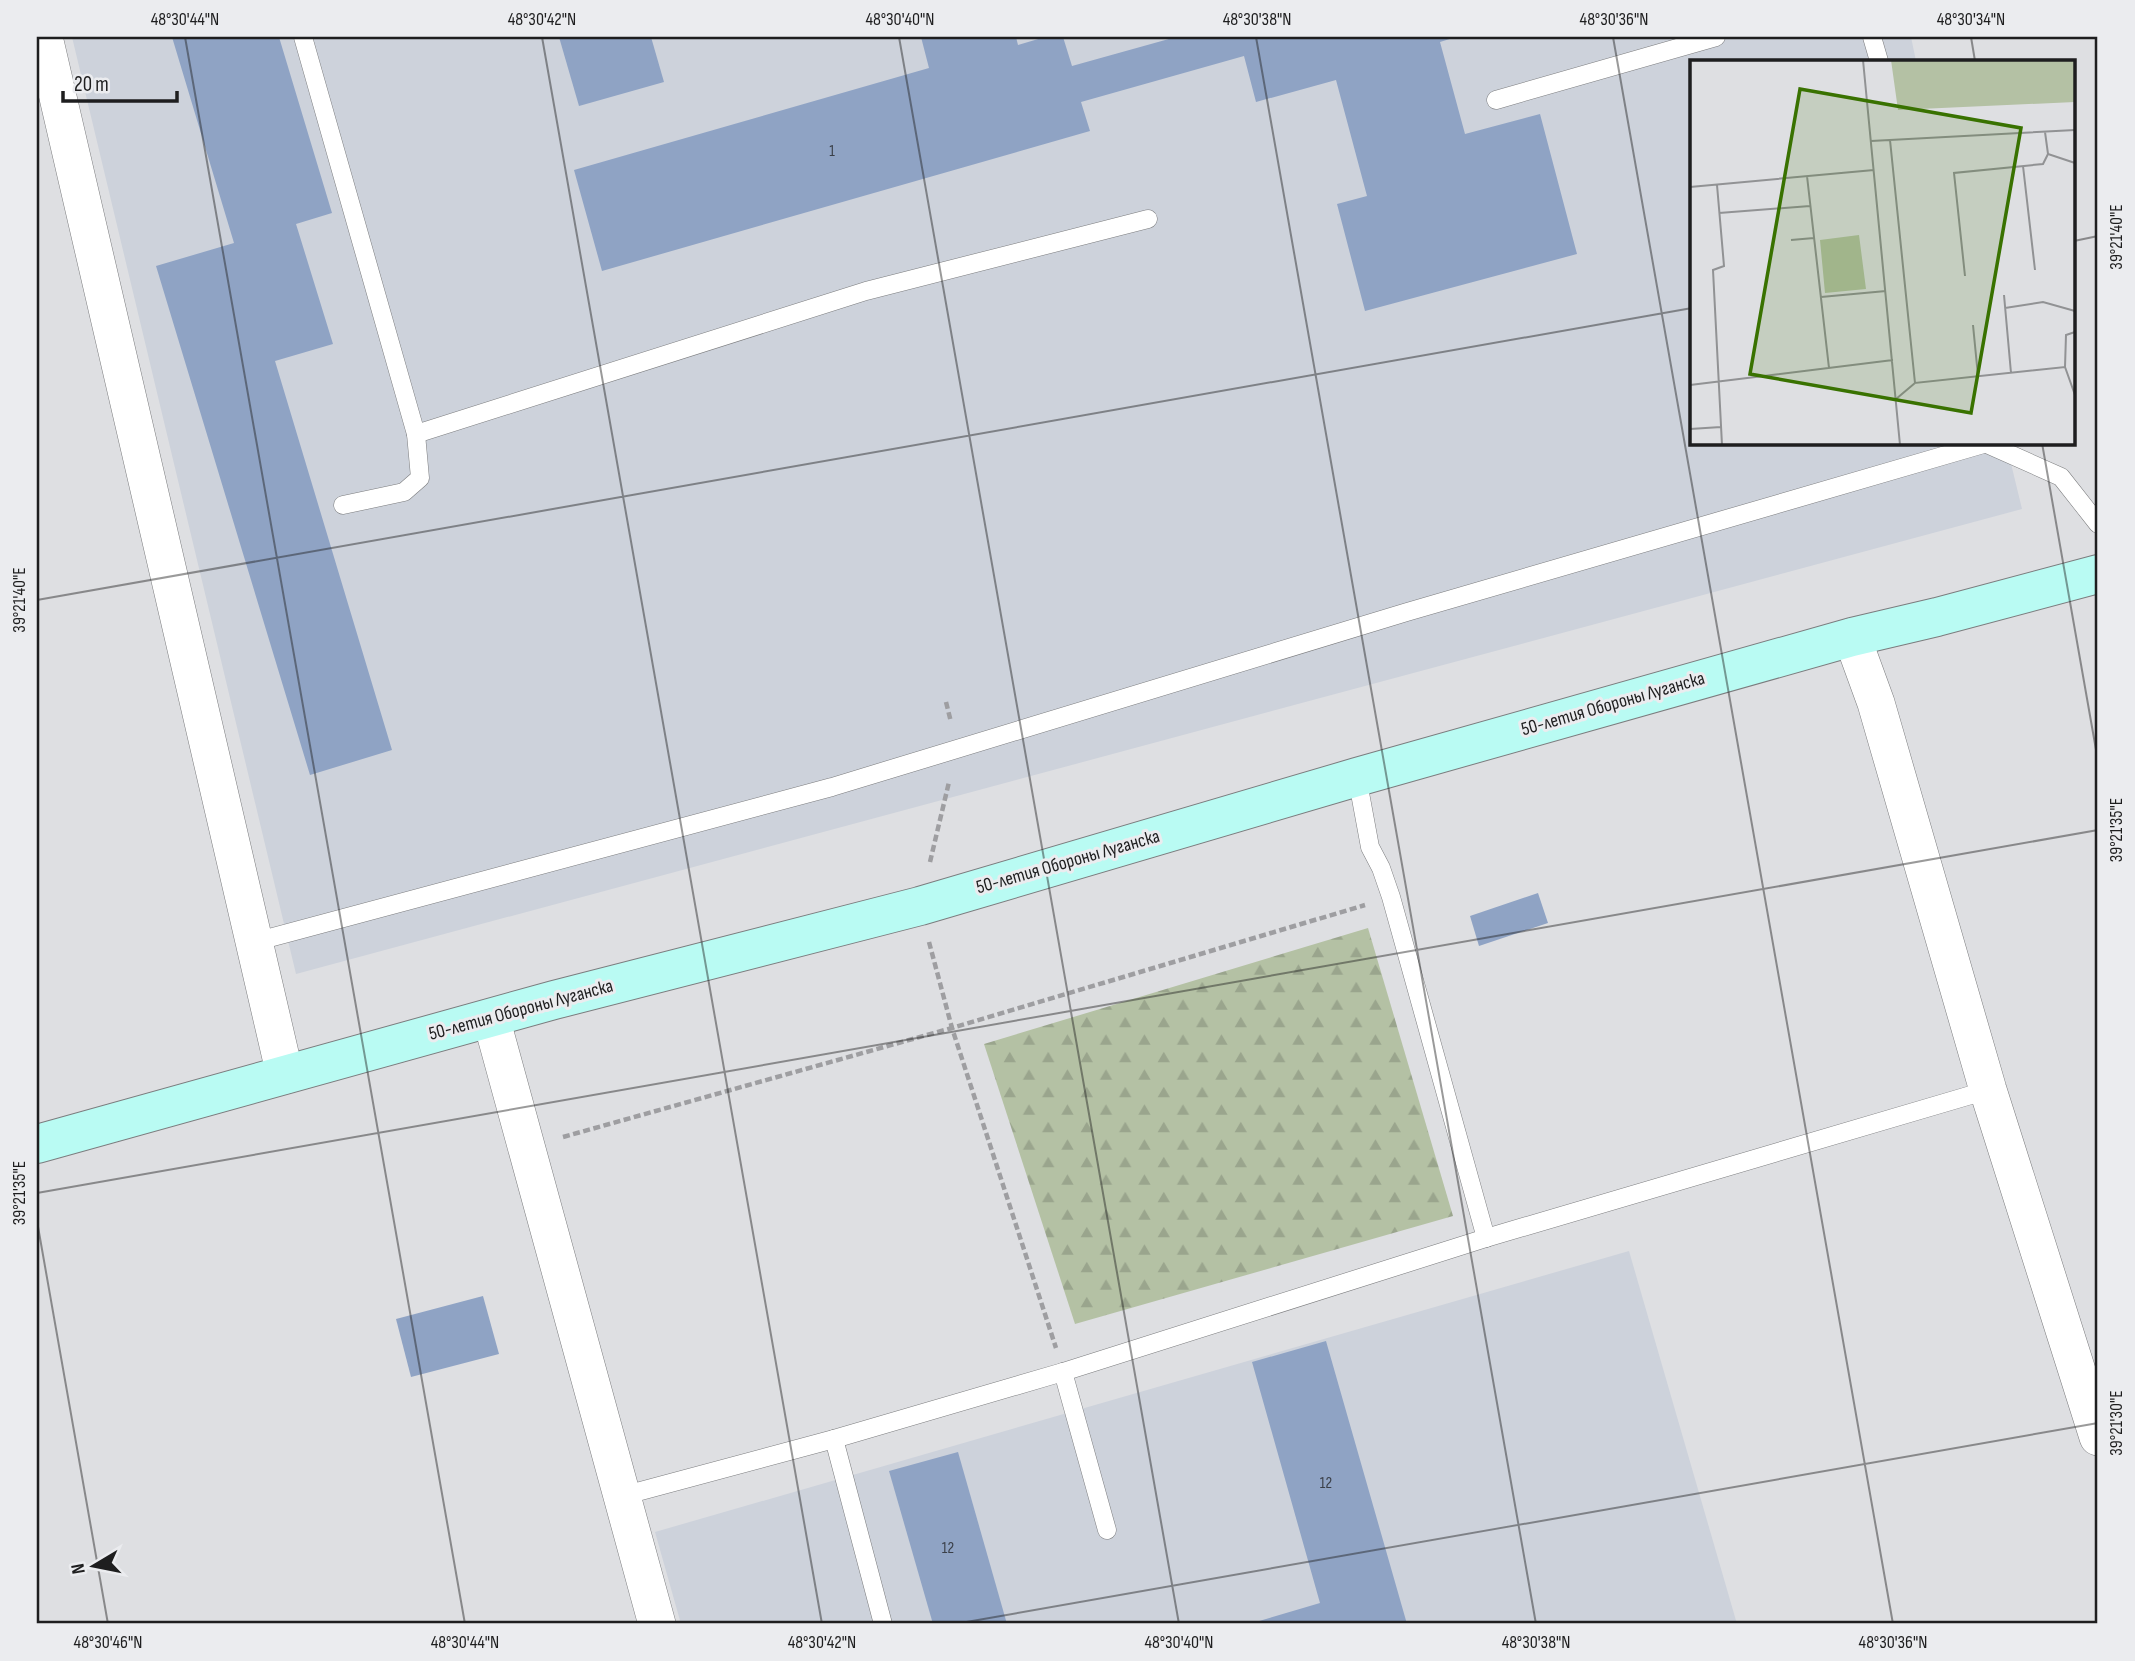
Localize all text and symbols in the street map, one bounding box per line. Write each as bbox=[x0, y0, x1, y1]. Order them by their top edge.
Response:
text: 48°30'44"N bbox=[151, 9, 219, 30]
text: 48°30'42"N bbox=[508, 9, 576, 30]
text: 48°30'40"N bbox=[866, 9, 934, 30]
text: 48°30'38"N bbox=[1223, 9, 1291, 30]
text: 48°30'36"N bbox=[1580, 9, 1648, 30]
text: 48°30'34"N bbox=[1937, 9, 2005, 30]
scale bar bbox=[63, 60, 177, 104]
inset map bbox=[1690, 60, 2076, 444]
text: 20 m bbox=[74, 72, 109, 97]
house number: 1 bbox=[829, 142, 835, 161]
text: 39°21'40"E bbox=[2106, 204, 2127, 270]
text: 39°21'40"E bbox=[9, 567, 30, 633]
street label: 50-летия Обороны Луганска bbox=[1519, 667, 1707, 741]
text: 39°21'35"E bbox=[2106, 798, 2127, 862]
street label: 50-летия Обороны Луганска bbox=[974, 825, 1162, 899]
street label: 50-летия Обороны Луганска bbox=[426, 974, 616, 1046]
text: 39°21'35"E bbox=[9, 1161, 30, 1225]
text: 39°21'30"E bbox=[2106, 1390, 2127, 1456]
house number: 12 bbox=[1320, 1474, 1332, 1493]
north arrow bbox=[60, 1532, 130, 1602]
house number: 12 bbox=[942, 1539, 954, 1558]
text: N bbox=[67, 1562, 91, 1576]
text: 48°30'46"N bbox=[74, 1632, 142, 1653]
text: 48°30'44"N bbox=[431, 1632, 499, 1653]
text: 48°30'42"N bbox=[788, 1632, 856, 1653]
text: 48°30'40"N bbox=[1145, 1632, 1213, 1653]
text: 48°30'38"N bbox=[1502, 1632, 1570, 1653]
text: 48°30'36"N bbox=[1859, 1632, 1927, 1653]

